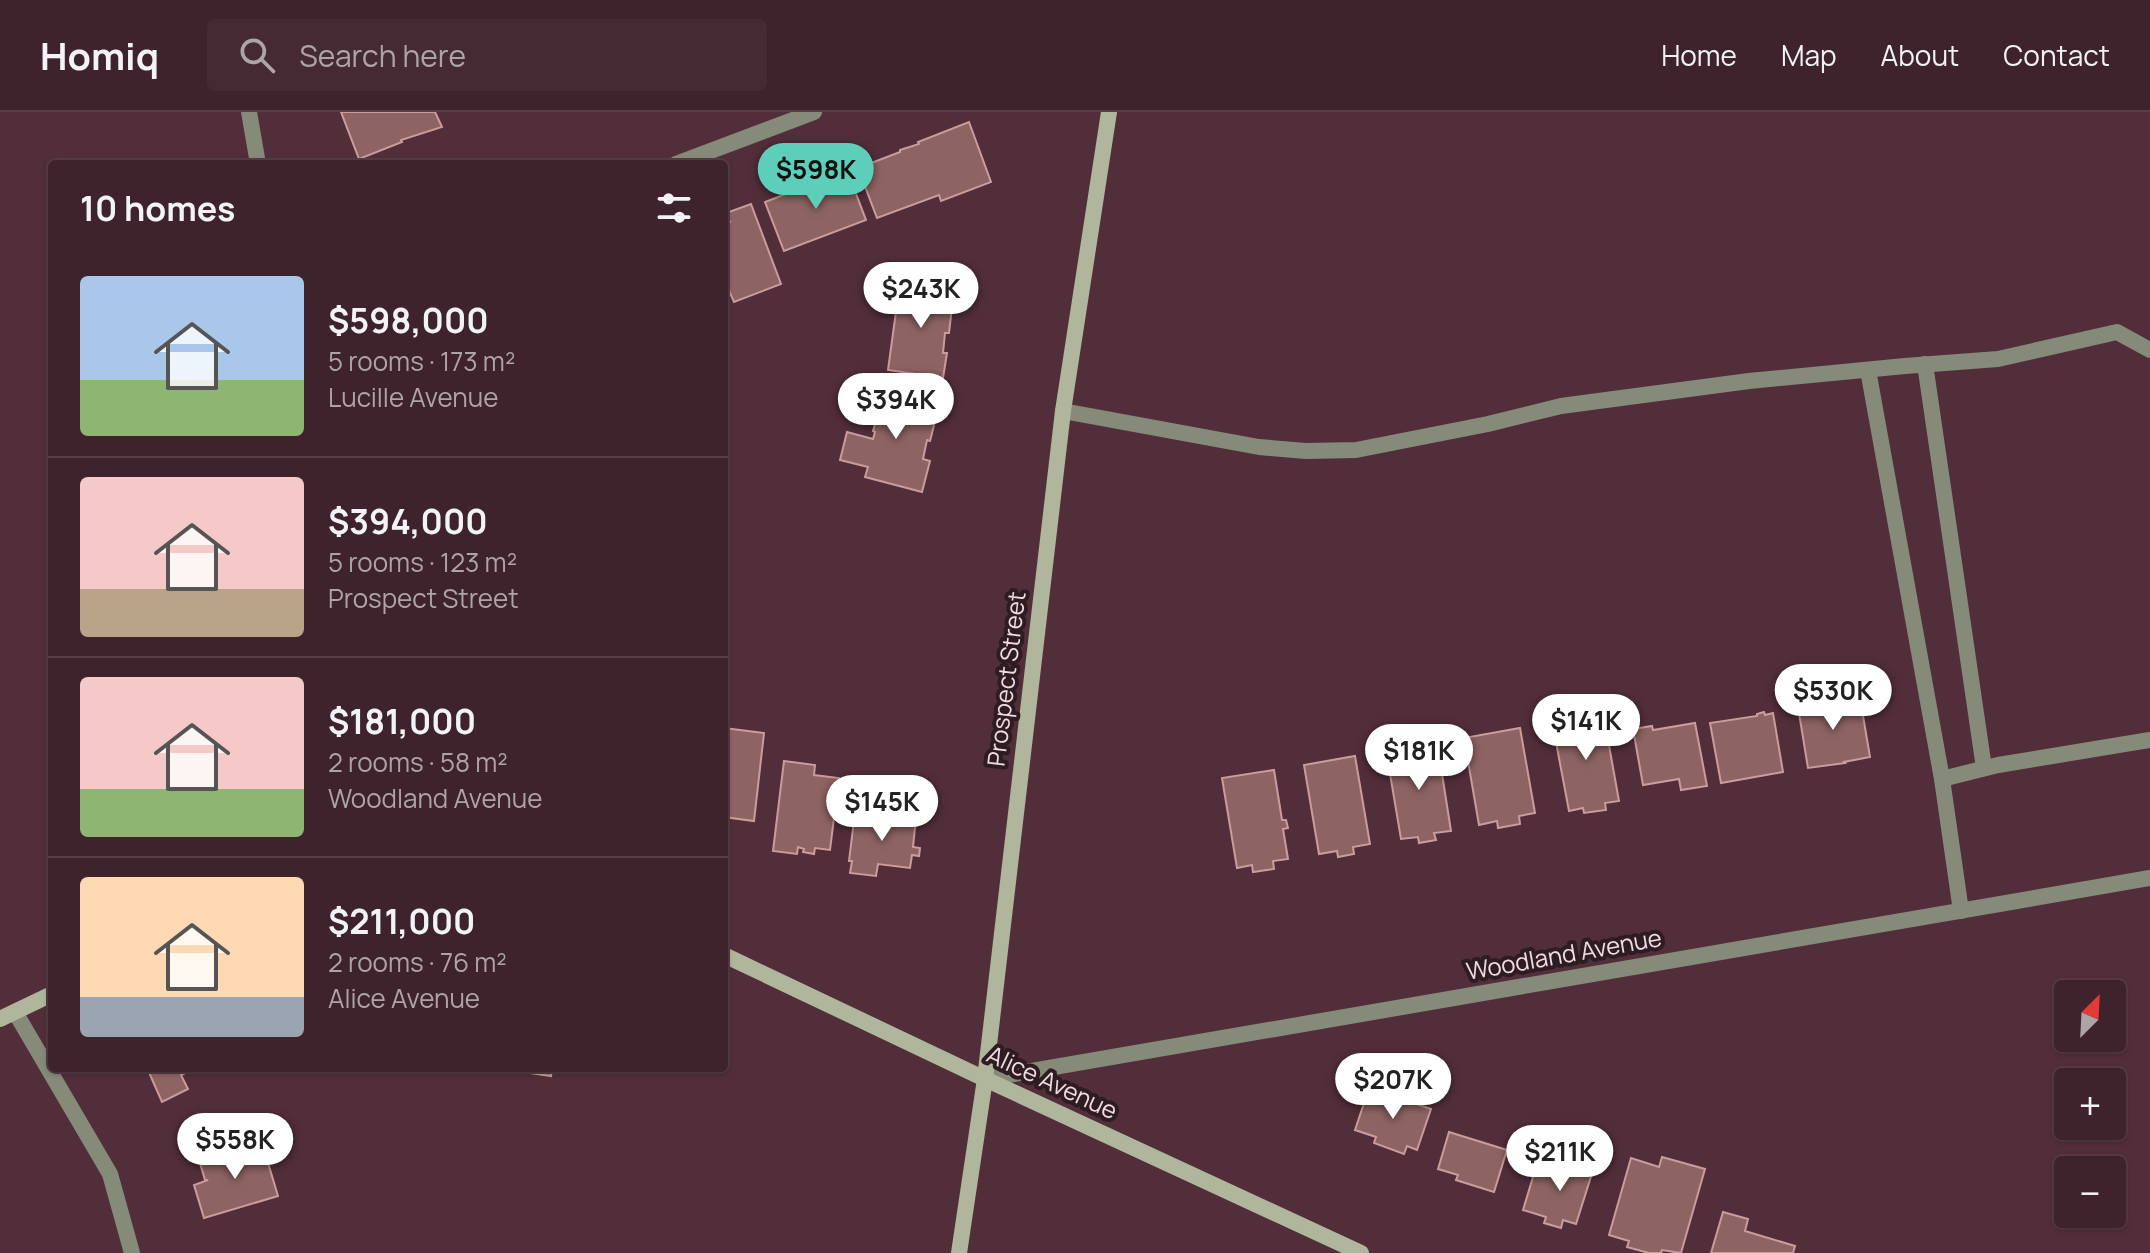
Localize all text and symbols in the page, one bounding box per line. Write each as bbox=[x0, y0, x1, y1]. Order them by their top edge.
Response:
search box bbox=[207, 19, 767, 91]
text: Homiq bbox=[40, 29, 159, 81]
icon: search bbox=[235, 33, 279, 77]
text: Search here bbox=[299, 35, 466, 76]
text: Home bbox=[1661, 36, 1737, 74]
text: Map bbox=[1781, 36, 1837, 74]
text: About bbox=[1881, 36, 1959, 74]
text: Contact bbox=[2003, 36, 2110, 74]
pin: $598K bbox=[760, 143, 872, 211]
text: $598K bbox=[776, 151, 856, 187]
text: 10 homes bbox=[80, 185, 236, 231]
icon: filters bbox=[652, 186, 696, 230]
pin: $243K bbox=[865, 262, 977, 330]
text: $243K bbox=[881, 270, 961, 306]
text: $598,000 bbox=[328, 297, 489, 343]
icon: home bbox=[144, 308, 240, 404]
text: 5 rooms · 173 m² bbox=[328, 343, 515, 379]
pin: $394K bbox=[840, 373, 952, 441]
text: Lucille Avenue bbox=[328, 379, 498, 415]
text: $394K bbox=[856, 381, 936, 417]
text: $394,000 bbox=[328, 498, 488, 544]
icon: home bbox=[144, 509, 240, 605]
text: 5 rooms · 123 m² bbox=[328, 544, 517, 580]
text: Prospect Street bbox=[328, 580, 519, 616]
street label: Prospect Street bbox=[978, 589, 1033, 768]
pin: $530K bbox=[1777, 664, 1889, 732]
text: $530K bbox=[1793, 672, 1873, 708]
pin: $141K bbox=[1530, 694, 1642, 762]
text: $181,000 bbox=[328, 698, 476, 744]
text: $141K bbox=[1550, 702, 1622, 738]
icon: home bbox=[144, 709, 240, 805]
pin: $181K bbox=[1363, 724, 1475, 792]
text: $181K bbox=[1383, 732, 1455, 768]
text: 2 rooms · 58 m² bbox=[328, 744, 508, 780]
pin: $145K bbox=[826, 775, 938, 843]
text: Woodland Avenue bbox=[328, 780, 542, 816]
text: $145K bbox=[844, 783, 920, 819]
text: $211,000 bbox=[328, 898, 475, 944]
icon: home bbox=[144, 909, 240, 1005]
street label: Woodland Avenue bbox=[1463, 920, 1664, 987]
text: 2 rooms · 76 m² bbox=[328, 944, 507, 980]
text: Alice Avenue bbox=[328, 980, 480, 1016]
north arrow bbox=[2054, 980, 2126, 1052]
map controls bbox=[2054, 980, 2126, 1228]
street label: Alice Avenue bbox=[982, 1037, 1123, 1126]
pin: $207K bbox=[1337, 1053, 1449, 1121]
text: $207K bbox=[1353, 1061, 1433, 1097]
button: + bbox=[2054, 1068, 2126, 1140]
pin: $558K bbox=[179, 1113, 291, 1181]
text: $558K bbox=[195, 1121, 275, 1157]
pin: $211K bbox=[1504, 1125, 1616, 1193]
text: $211K bbox=[1524, 1133, 1596, 1169]
button: − bbox=[2054, 1156, 2126, 1228]

